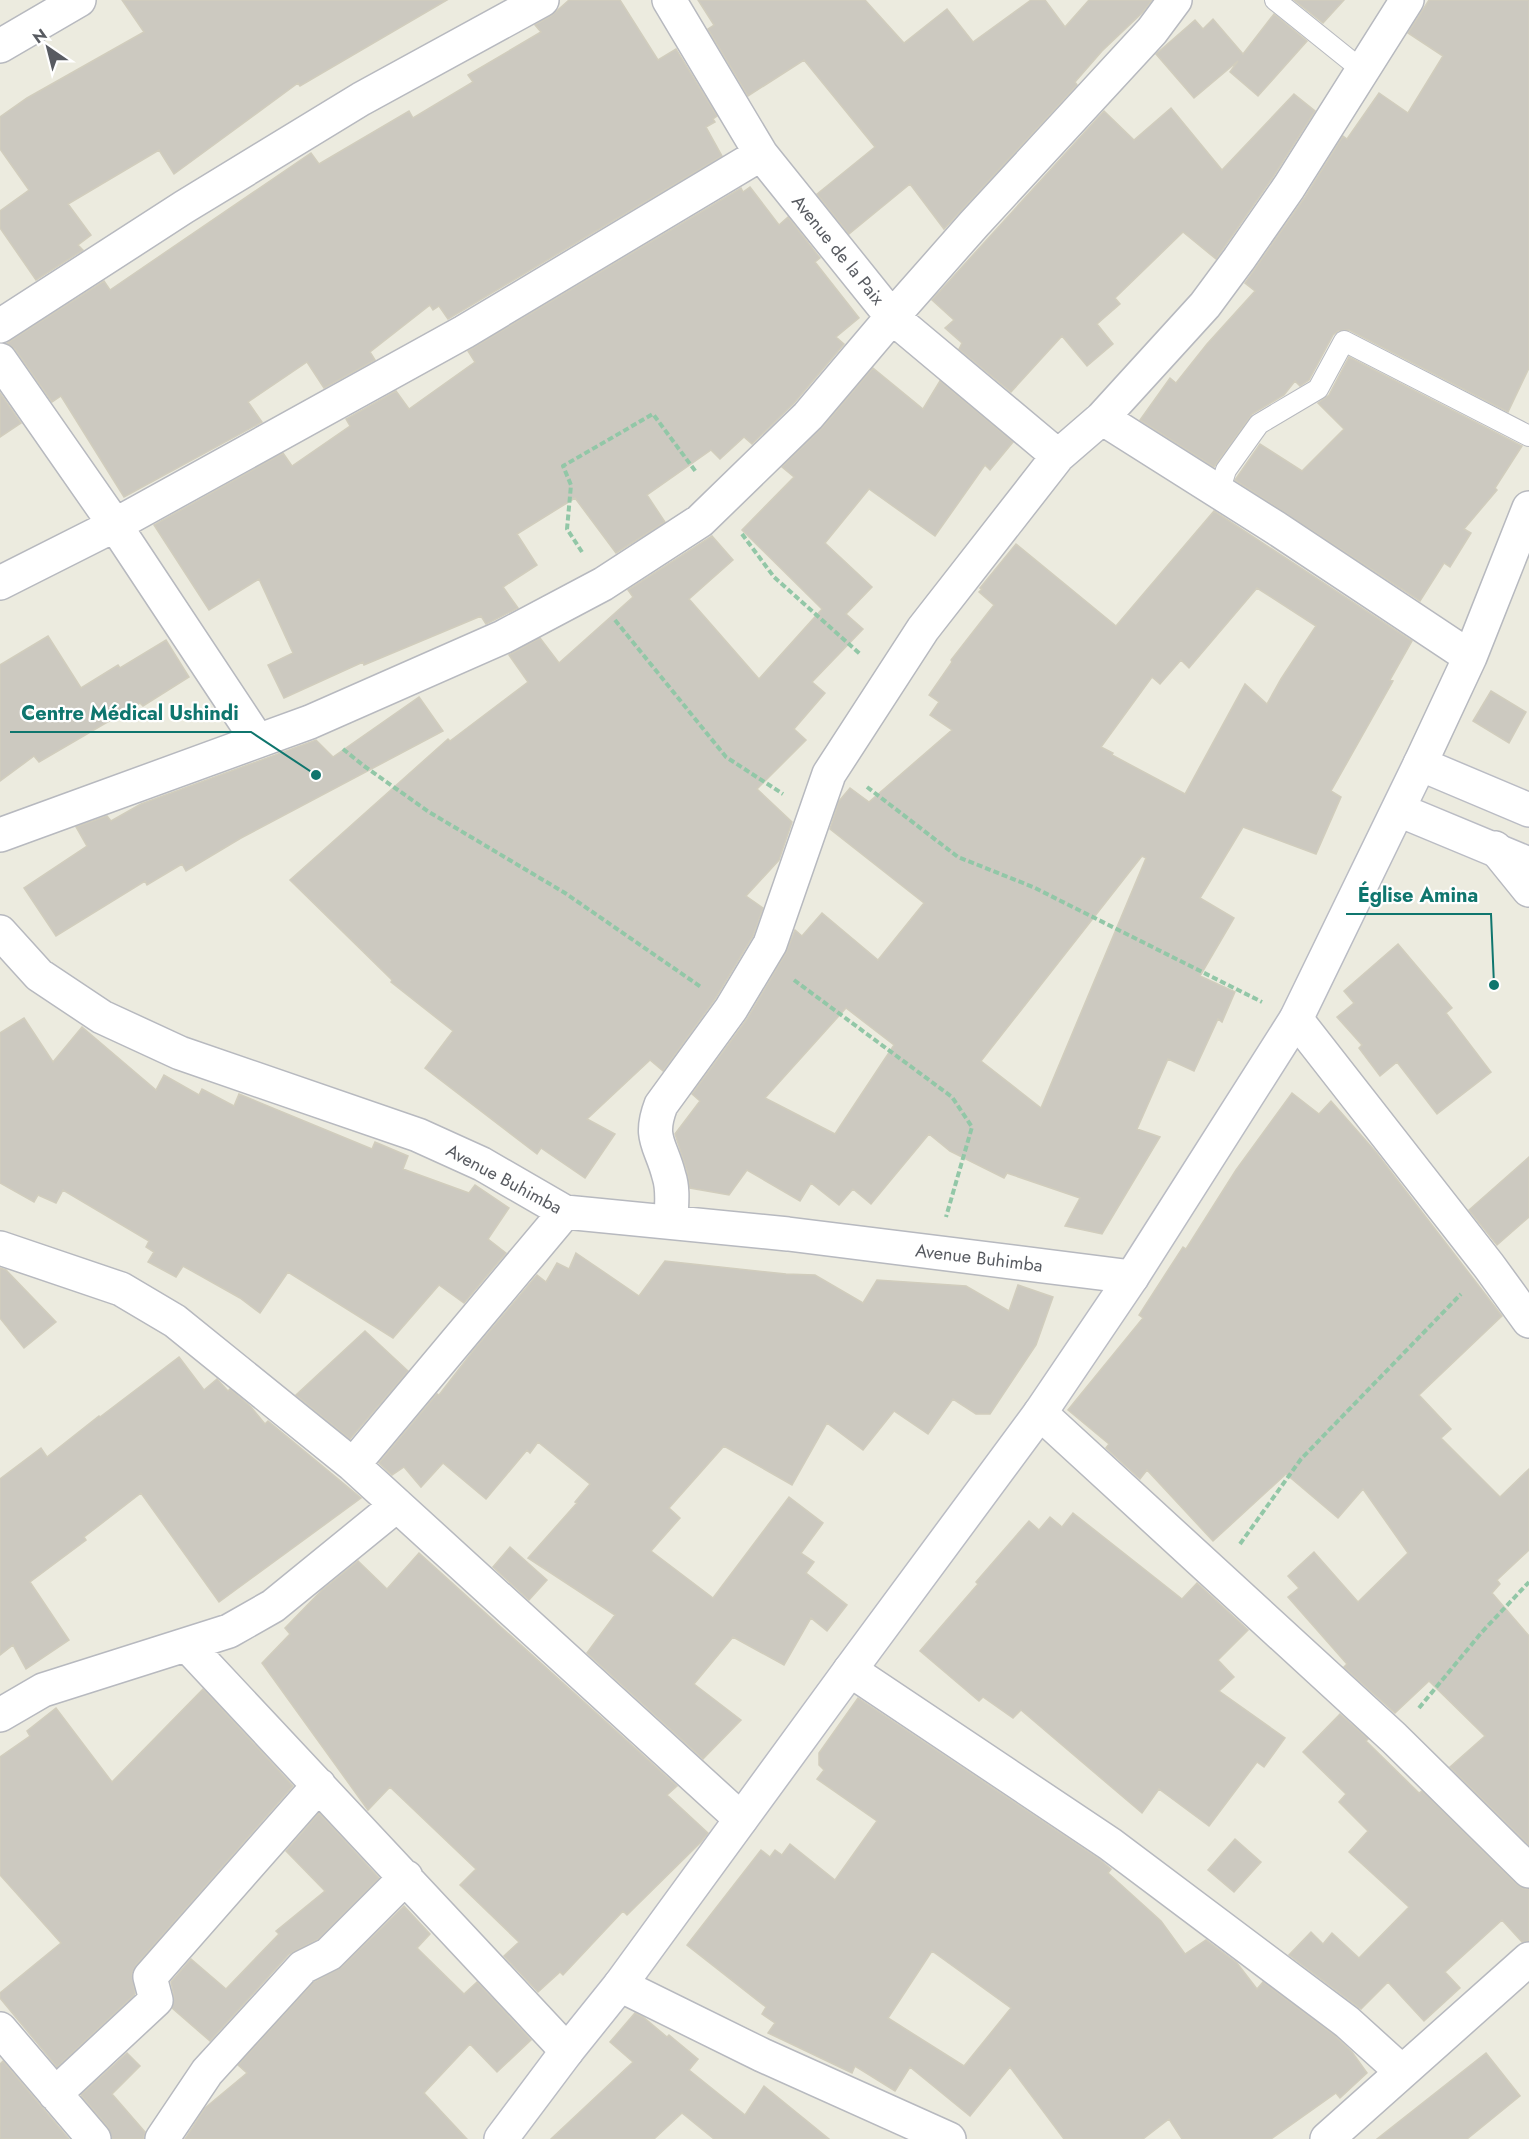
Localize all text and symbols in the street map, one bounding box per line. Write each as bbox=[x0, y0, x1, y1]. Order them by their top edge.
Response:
north arrow bbox=[18, 18, 78, 78]
text: N bbox=[28, 23, 51, 49]
street label: Avenue de la Paix bbox=[785, 189, 891, 311]
callout: Centre Médical Ushindi bbox=[10, 694, 251, 732]
text: Centre Médical Ushindi bbox=[21, 699, 239, 728]
callout: Église Amina bbox=[1346, 876, 1491, 914]
text: Église Amina bbox=[1358, 880, 1478, 910]
street label: Avenue Buhimba bbox=[441, 1137, 567, 1221]
street label: Avenue Buhimba bbox=[914, 1237, 1044, 1279]

